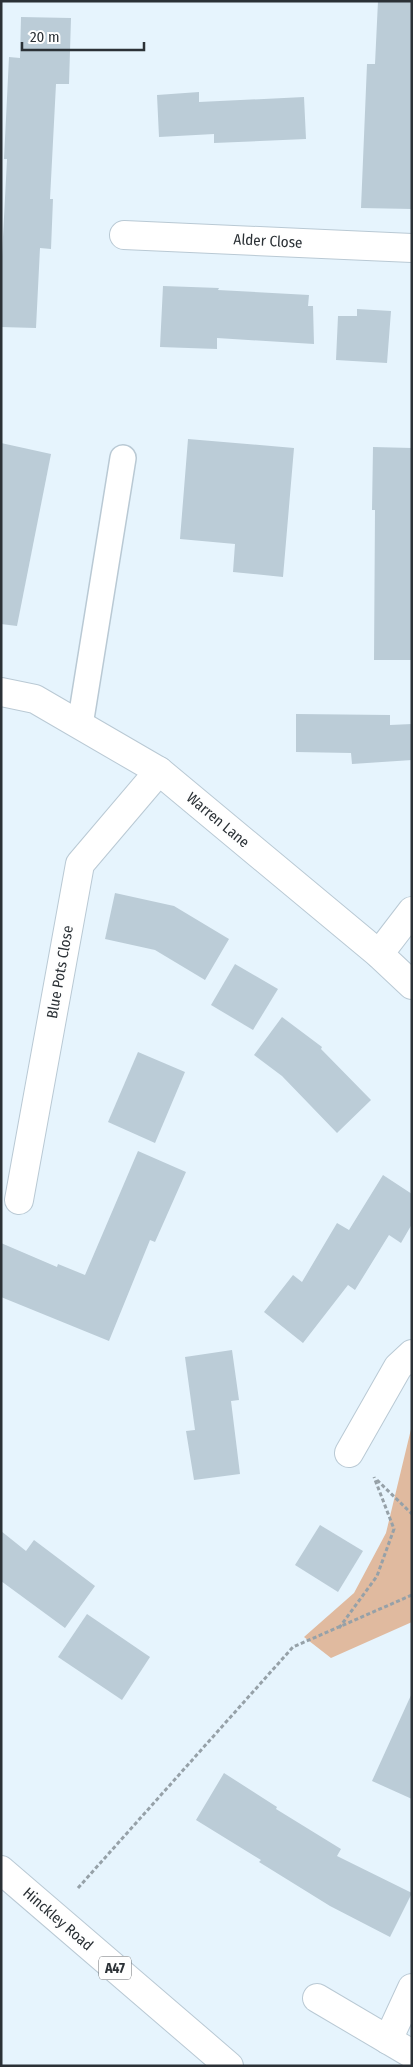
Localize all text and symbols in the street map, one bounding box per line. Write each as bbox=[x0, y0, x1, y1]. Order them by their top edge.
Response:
scale bar bbox=[22, 20, 145, 52]
text: 20 m bbox=[30, 28, 60, 46]
street label: Alder Close bbox=[233, 230, 303, 252]
street label: Warren Lane bbox=[183, 789, 253, 851]
street label: Blue Pots Close bbox=[43, 924, 77, 1020]
street label: Hinckley Road bbox=[19, 1884, 97, 1954]
road number: A47 bbox=[99, 1956, 131, 1980]

